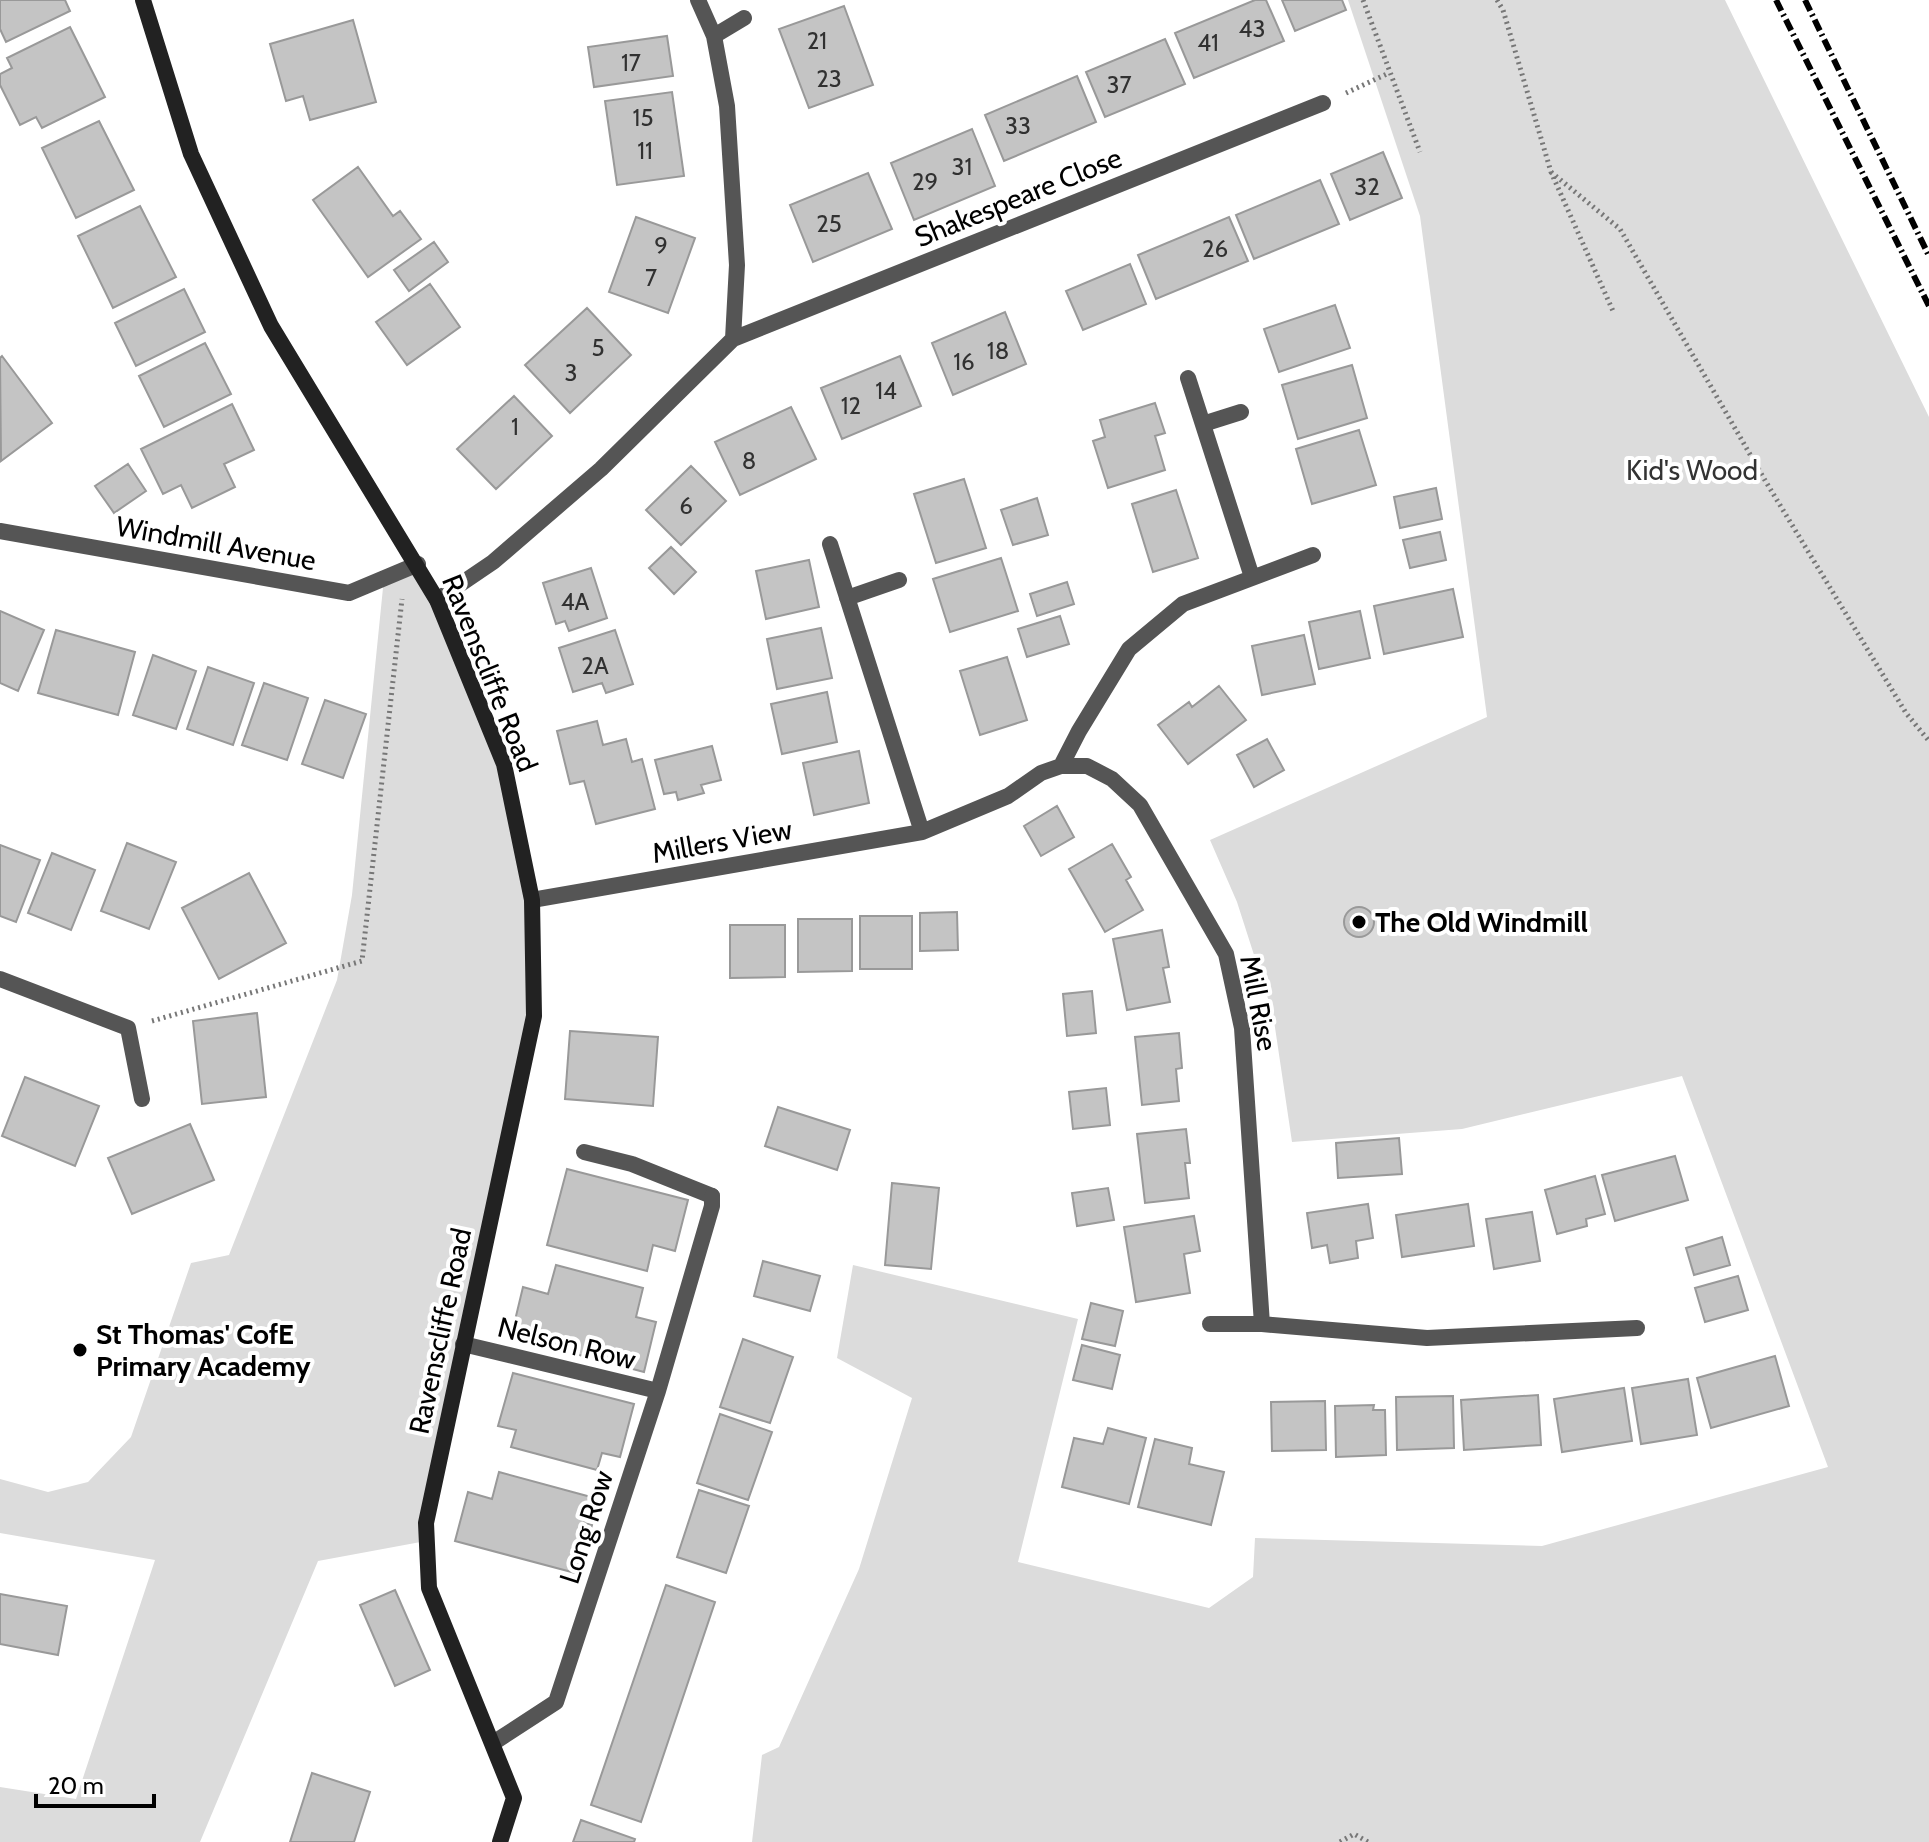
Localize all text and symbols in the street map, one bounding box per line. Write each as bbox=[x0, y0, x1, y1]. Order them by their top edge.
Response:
house number: 43 bbox=[1239, 14, 1265, 43]
house number: 21 bbox=[807, 26, 827, 55]
house number: 41 bbox=[1197, 28, 1219, 57]
house number: 17 bbox=[621, 48, 641, 77]
house number: 23 bbox=[816, 64, 842, 93]
house number: 37 bbox=[1106, 70, 1132, 99]
house number: 15 bbox=[633, 103, 653, 132]
house number: 33 bbox=[1005, 111, 1031, 140]
house number: 11 bbox=[637, 136, 653, 165]
street label: Shakespeare Close bbox=[910, 140, 1126, 254]
house number: 31 bbox=[952, 152, 972, 181]
house number: 29 bbox=[912, 167, 938, 196]
house number: 32 bbox=[1354, 172, 1380, 201]
house number: 25 bbox=[816, 209, 842, 238]
house number: 9 bbox=[654, 231, 668, 260]
house number: 26 bbox=[1202, 234, 1228, 263]
house number: 7 bbox=[645, 263, 657, 292]
house number: 5 bbox=[592, 333, 604, 362]
house number: 18 bbox=[987, 336, 1009, 365]
house number: 16 bbox=[953, 347, 975, 376]
house number: 3 bbox=[565, 358, 577, 387]
house number: 14 bbox=[875, 376, 897, 405]
house number: 12 bbox=[841, 391, 861, 420]
house number: 1 bbox=[511, 412, 519, 441]
house number: 8 bbox=[742, 446, 756, 475]
park label: Kid's Wood bbox=[1626, 453, 1758, 487]
house number: 6 bbox=[679, 491, 693, 520]
street label: Windmill Avenue bbox=[113, 509, 319, 577]
street label: Ravenscliffe Road bbox=[435, 569, 545, 777]
house number: 4A bbox=[561, 587, 590, 616]
house number: 2A bbox=[581, 651, 609, 680]
street label: Millers View bbox=[649, 812, 795, 870]
place label: The Old Windmill bbox=[1375, 905, 1588, 939]
marker: The Old Windmill bbox=[1350, 913, 1368, 931]
street label: Mill Rise bbox=[1233, 952, 1285, 1054]
street label: Ravenscliffe Road bbox=[402, 1225, 478, 1437]
street label: Nelson Row bbox=[494, 1309, 640, 1377]
place label: St Thomas' CofE Primary Academy bbox=[96, 1317, 310, 1383]
marker: St Thomas' CofE Primary Academy bbox=[71, 1341, 89, 1359]
street label: Long Row bbox=[552, 1466, 620, 1588]
scale bar bbox=[36, 1758, 154, 1808]
text: 20 m bbox=[48, 1771, 104, 1800]

